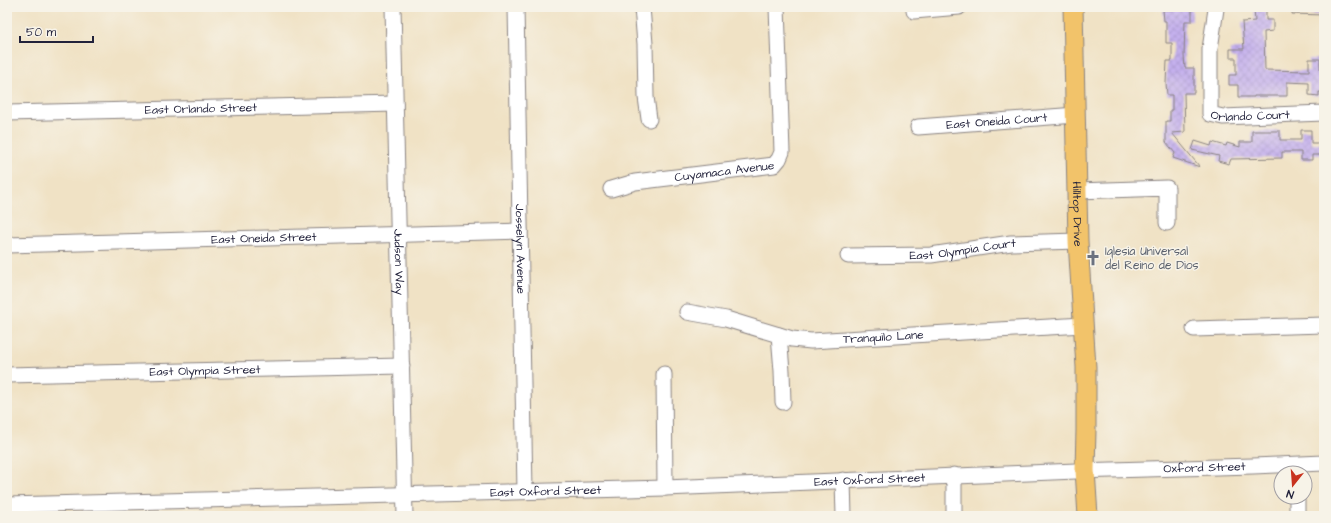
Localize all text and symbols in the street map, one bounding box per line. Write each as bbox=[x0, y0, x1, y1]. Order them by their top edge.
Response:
scale bar bbox=[20, 18, 93, 44]
text: 50 m bbox=[26, 24, 57, 41]
street label: East Orlando Street bbox=[145, 99, 257, 119]
street label: Orlando Court bbox=[1209, 106, 1290, 126]
street label: East Oneida Court bbox=[946, 109, 1048, 134]
street label: Cuyamaca Avenue bbox=[674, 157, 776, 186]
street label: Hilltop Drive bbox=[1068, 181, 1086, 247]
street label: Josselyn Avenue bbox=[510, 204, 529, 295]
street label: East Oneida Street bbox=[211, 229, 317, 248]
street label: Judson Way bbox=[389, 229, 408, 296]
street label: East Olympia Court bbox=[909, 235, 1016, 264]
place label: Iglesia Universal del Reino de Dios bbox=[1105, 243, 1199, 274]
church icon: Iglesia Universal del Reino de Dios bbox=[1084, 249, 1102, 267]
street label: Tranquilo Lane bbox=[842, 326, 924, 348]
street label: East Olympia Street bbox=[149, 361, 261, 381]
street label: Oxford Street bbox=[1163, 458, 1246, 478]
north arrow bbox=[1273, 465, 1313, 505]
street label: East Oxford Street bbox=[814, 469, 926, 491]
street label: East Oxford Street bbox=[490, 482, 602, 502]
text: N bbox=[1285, 486, 1296, 502]

